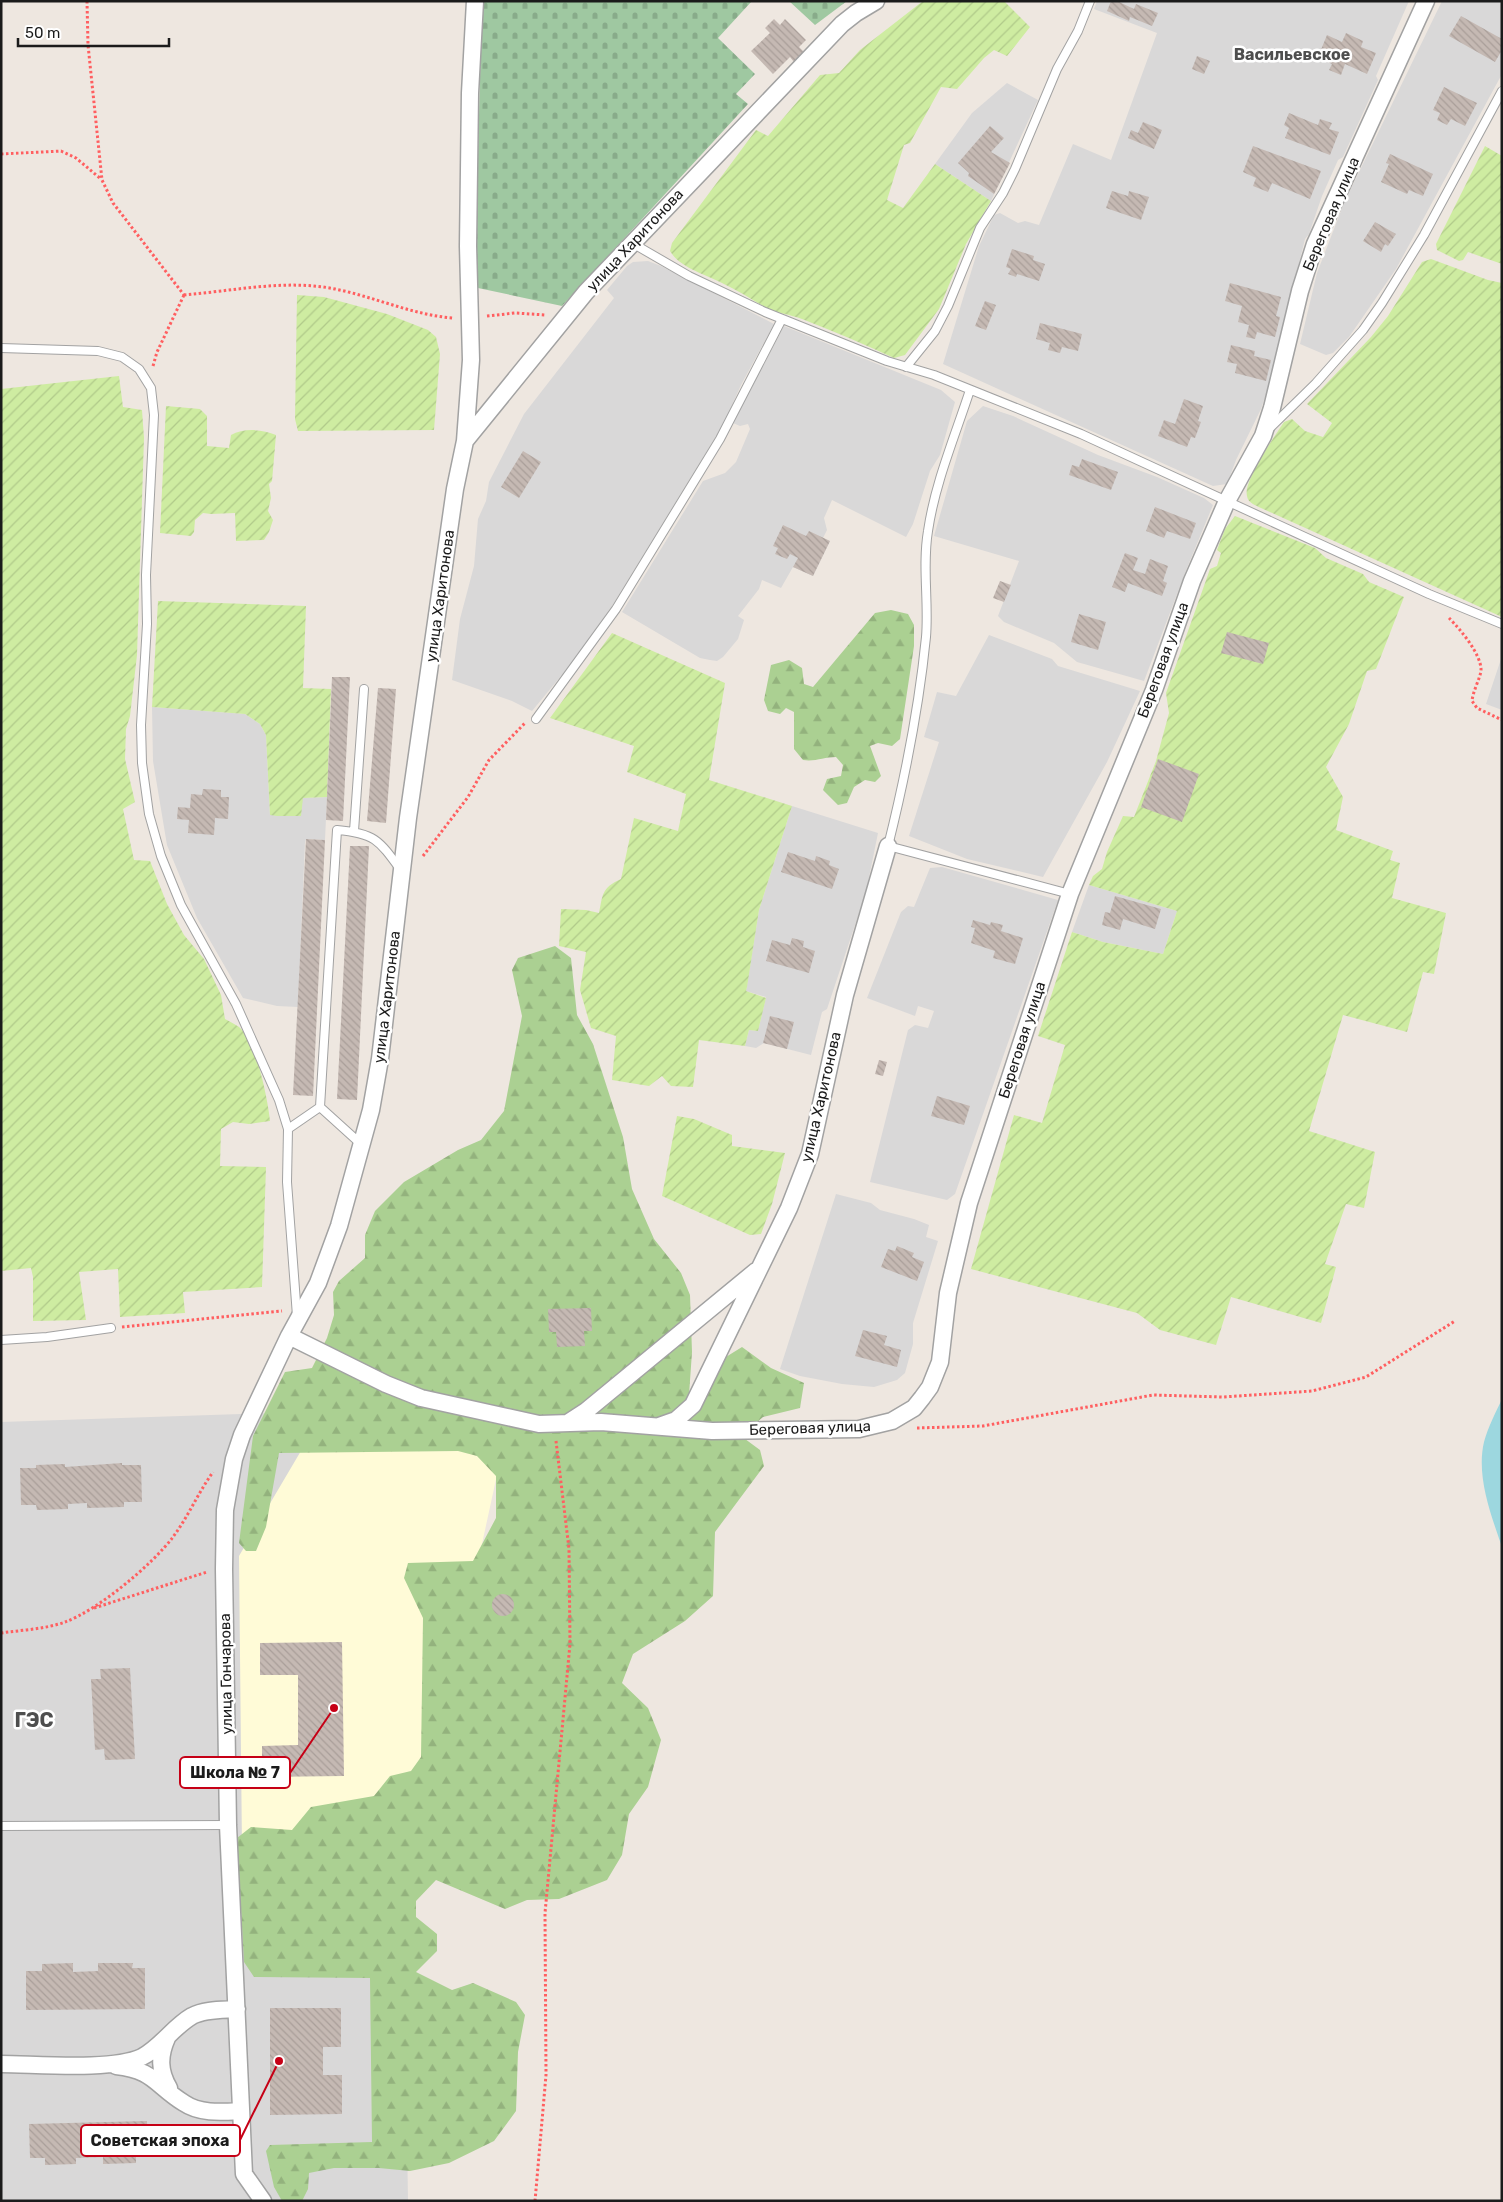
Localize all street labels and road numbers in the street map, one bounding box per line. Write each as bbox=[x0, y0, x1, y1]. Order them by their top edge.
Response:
street label: Береговая улица bbox=[1299, 154, 1363, 274]
street label: улица Харитонова bbox=[583, 185, 687, 295]
street label: улица Харитонова bbox=[422, 529, 458, 663]
street label: Береговая улица bbox=[1134, 600, 1192, 720]
street label: улица Харитонова bbox=[370, 930, 404, 1064]
street label: Береговая улица bbox=[995, 979, 1049, 1101]
street label: улица Харитонова bbox=[797, 1030, 845, 1164]
street label: Береговая улица bbox=[749, 1417, 871, 1439]
street label: улица Гончарова bbox=[216, 1613, 236, 1735]

